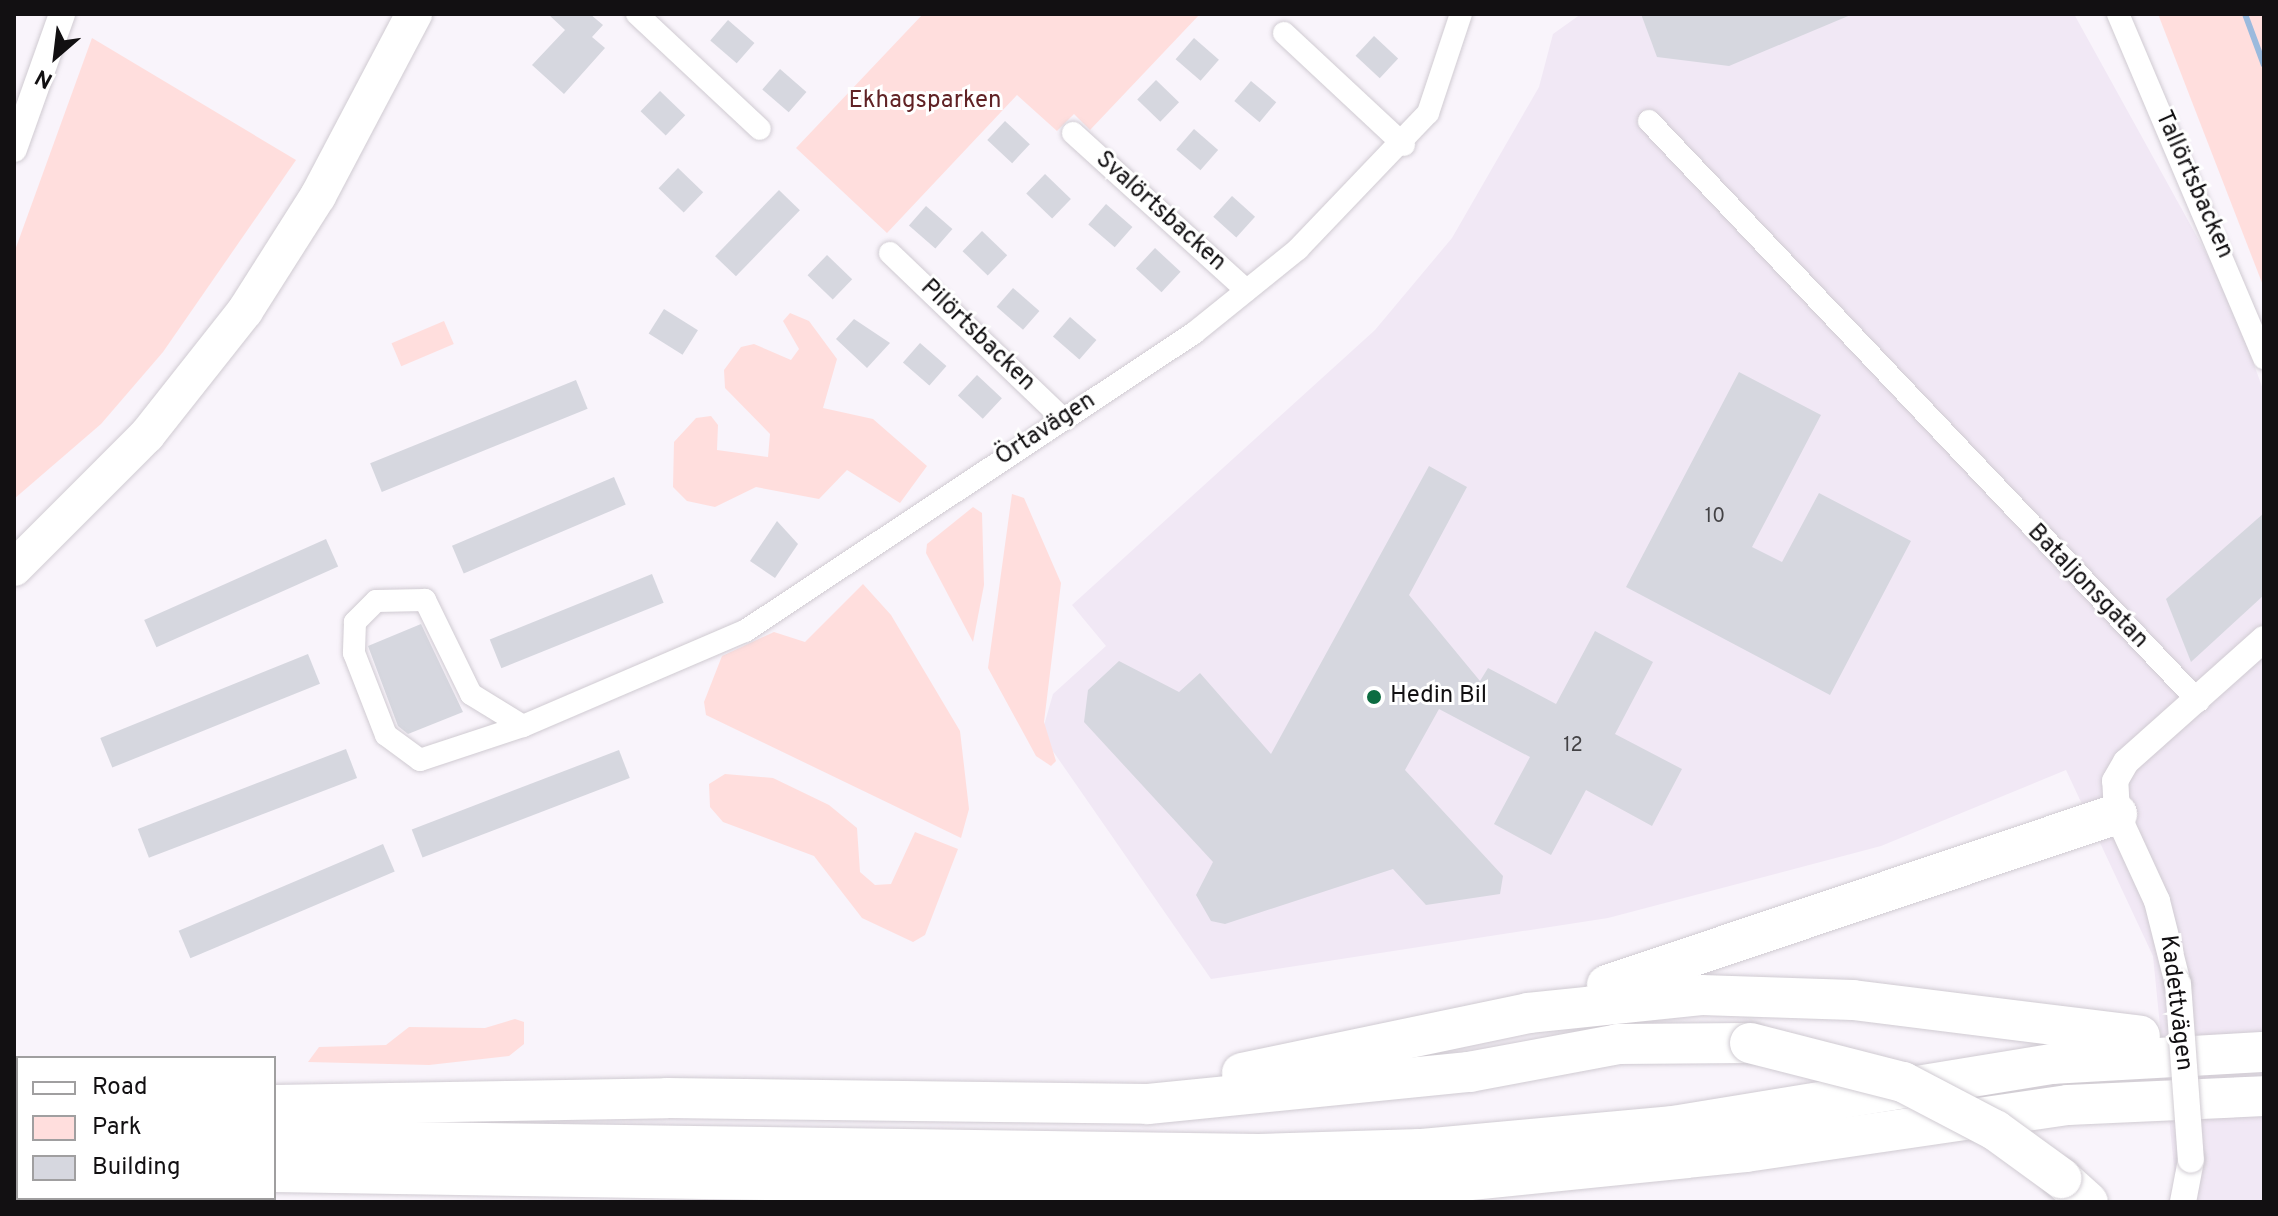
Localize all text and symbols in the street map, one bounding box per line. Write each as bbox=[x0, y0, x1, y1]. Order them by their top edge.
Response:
north arrow bbox=[16, 16, 96, 96]
text: N bbox=[31, 62, 58, 93]
park label: Ekhagsparken bbox=[848, 88, 1002, 116]
street label: Tallörtsbacken bbox=[2148, 107, 2238, 263]
street label: Svalörtsbacken bbox=[1089, 146, 1231, 278]
street label: Pilörtsbacken bbox=[914, 274, 1040, 398]
street label: Örtavägen bbox=[991, 387, 1101, 473]
house number: 10 bbox=[1705, 505, 1725, 529]
street label: Bataljonsgatan bbox=[2020, 519, 2154, 655]
place label: Hedin Bil bbox=[1390, 683, 1487, 711]
marker: Hedin Bil bbox=[1365, 688, 1383, 706]
house number: 12 bbox=[1563, 734, 1583, 758]
street label: Kadettvägen bbox=[2152, 934, 2198, 1072]
legend bbox=[16, 1056, 276, 1200]
text: Road bbox=[92, 1073, 148, 1103]
text: Park bbox=[92, 1113, 142, 1143]
text: Building bbox=[92, 1153, 181, 1183]

